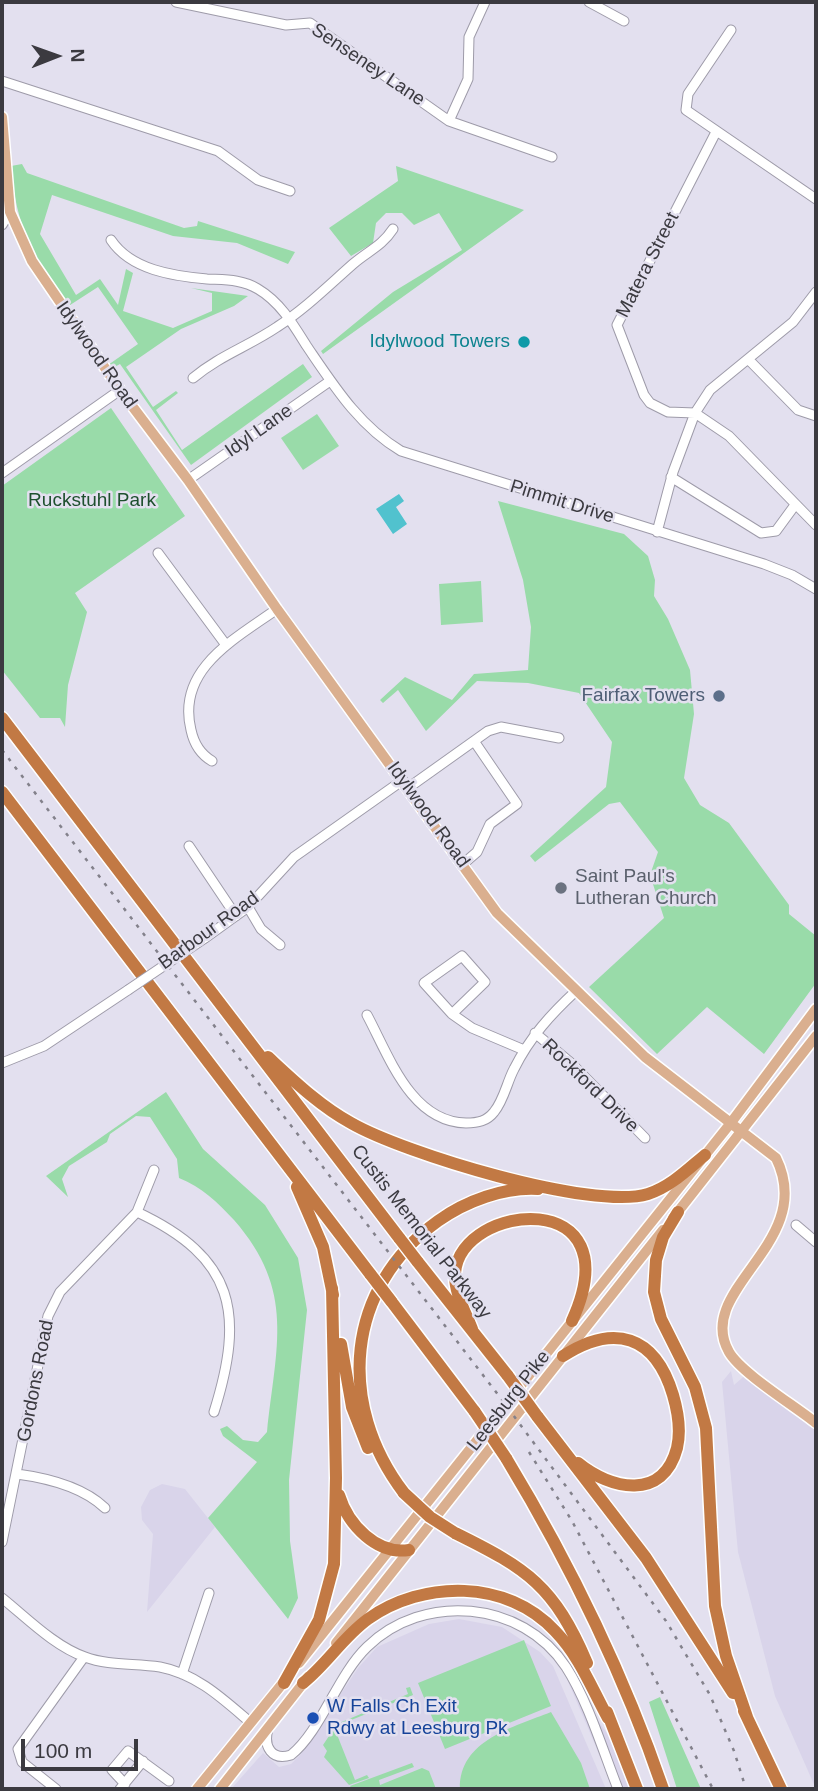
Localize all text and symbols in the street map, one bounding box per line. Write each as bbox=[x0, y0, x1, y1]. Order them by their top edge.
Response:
street label: Senseney Lane bbox=[307, 19, 429, 111]
north arrow bbox=[21, 21, 91, 91]
text: N bbox=[67, 49, 88, 63]
street label: Matera Street bbox=[612, 209, 684, 321]
street label: Idylwood Road bbox=[51, 297, 141, 413]
place label: Idylwood Towers bbox=[370, 331, 510, 353]
marker: Idylwood Towers bbox=[516, 334, 532, 350]
street label: Idyl Lane bbox=[221, 400, 297, 462]
street label: Pimmit Drive bbox=[507, 475, 617, 529]
park label: Ruckstuhl Park bbox=[28, 490, 156, 512]
place label: Fairfax Towers bbox=[581, 685, 705, 707]
marker: Fairfax Towers bbox=[711, 688, 727, 704]
street label: Idylwood Road bbox=[382, 757, 474, 873]
place label: Saint Paul's Lutheran Church bbox=[575, 866, 717, 910]
marker: Saint Paul's Lutheran Church bbox=[553, 880, 569, 896]
street label: Barbour Road bbox=[154, 887, 264, 975]
street label: Rockford Drive bbox=[537, 1034, 643, 1138]
street label: Custis Memorial Parkway bbox=[346, 1141, 496, 1323]
street label: Gordons Road bbox=[13, 1318, 59, 1444]
street label: Leesburg Pike bbox=[463, 1346, 555, 1456]
place label: W Falls Ch Exit Rdwy at Leesburg Pk bbox=[327, 1696, 508, 1740]
marker: W Falls Ch Exit Rdwy at Leesburg Pk bbox=[305, 1710, 321, 1726]
scale bar bbox=[24, 1724, 142, 1768]
text: 100 m bbox=[34, 1739, 92, 1762]

